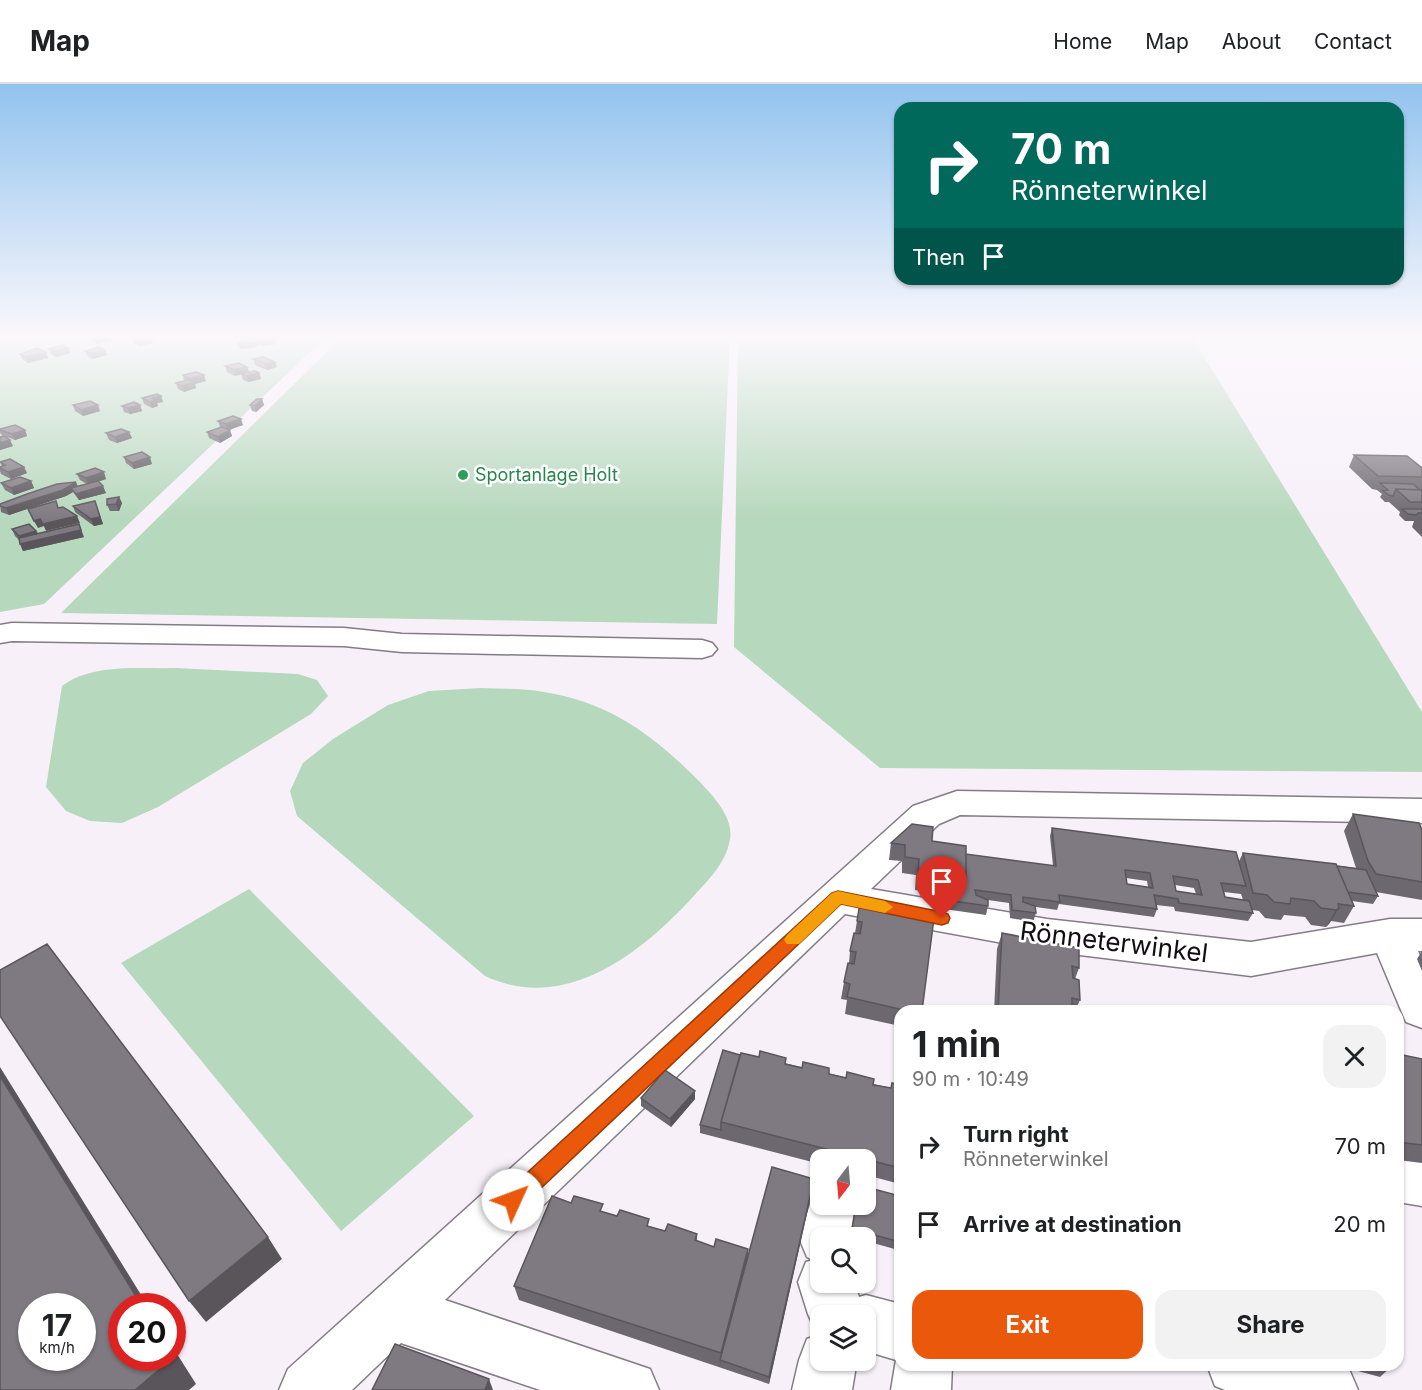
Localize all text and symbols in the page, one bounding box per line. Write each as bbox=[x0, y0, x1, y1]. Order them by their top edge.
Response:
text: Map bbox=[30, 24, 90, 58]
text: Home bbox=[1053, 29, 1112, 54]
text: Map bbox=[1145, 29, 1189, 54]
text: About bbox=[1222, 29, 1281, 54]
text: Contact bbox=[1314, 29, 1392, 54]
text: 70 m bbox=[1011, 123, 1111, 174]
icon: right bbox=[912, 126, 990, 204]
text: Rönneterwinkel bbox=[1011, 174, 1208, 207]
icon: arrive bbox=[977, 240, 1010, 273]
text: Then bbox=[912, 244, 965, 270]
place label: Sportanlage Holt bbox=[475, 464, 618, 485]
marker: Sportanlage Holt bbox=[456, 468, 470, 482]
pin bbox=[916, 856, 967, 918]
icon: arrive bbox=[925, 865, 958, 898]
street label: Rönneterwinkel bbox=[1018, 915, 1210, 968]
text: 1 min bbox=[912, 1022, 1001, 1066]
button: close bbox=[1323, 1025, 1386, 1088]
text: 90 m · 10:49 bbox=[912, 1067, 1029, 1091]
text: Turn right bbox=[963, 1121, 1069, 1147]
icon: right bbox=[912, 1130, 945, 1163]
text: 70 m bbox=[1335, 1133, 1386, 1159]
text: Rönneterwinkel bbox=[963, 1147, 1109, 1171]
north arrow bbox=[810, 1149, 876, 1215]
map controls bbox=[810, 1149, 876, 1371]
position arrow bbox=[481, 1168, 545, 1232]
icon: arrive bbox=[912, 1208, 945, 1241]
text: Arrive at destination bbox=[963, 1211, 1182, 1237]
text: 20 m bbox=[1333, 1211, 1386, 1237]
button: search bbox=[810, 1227, 876, 1293]
button: Exit bbox=[912, 1290, 1143, 1359]
button: Share bbox=[1155, 1290, 1386, 1359]
speed limit sign: 20 bbox=[108, 1293, 186, 1371]
button: layers bbox=[810, 1305, 876, 1371]
text: 17 bbox=[42, 1307, 72, 1343]
text: km/h bbox=[39, 1338, 75, 1357]

